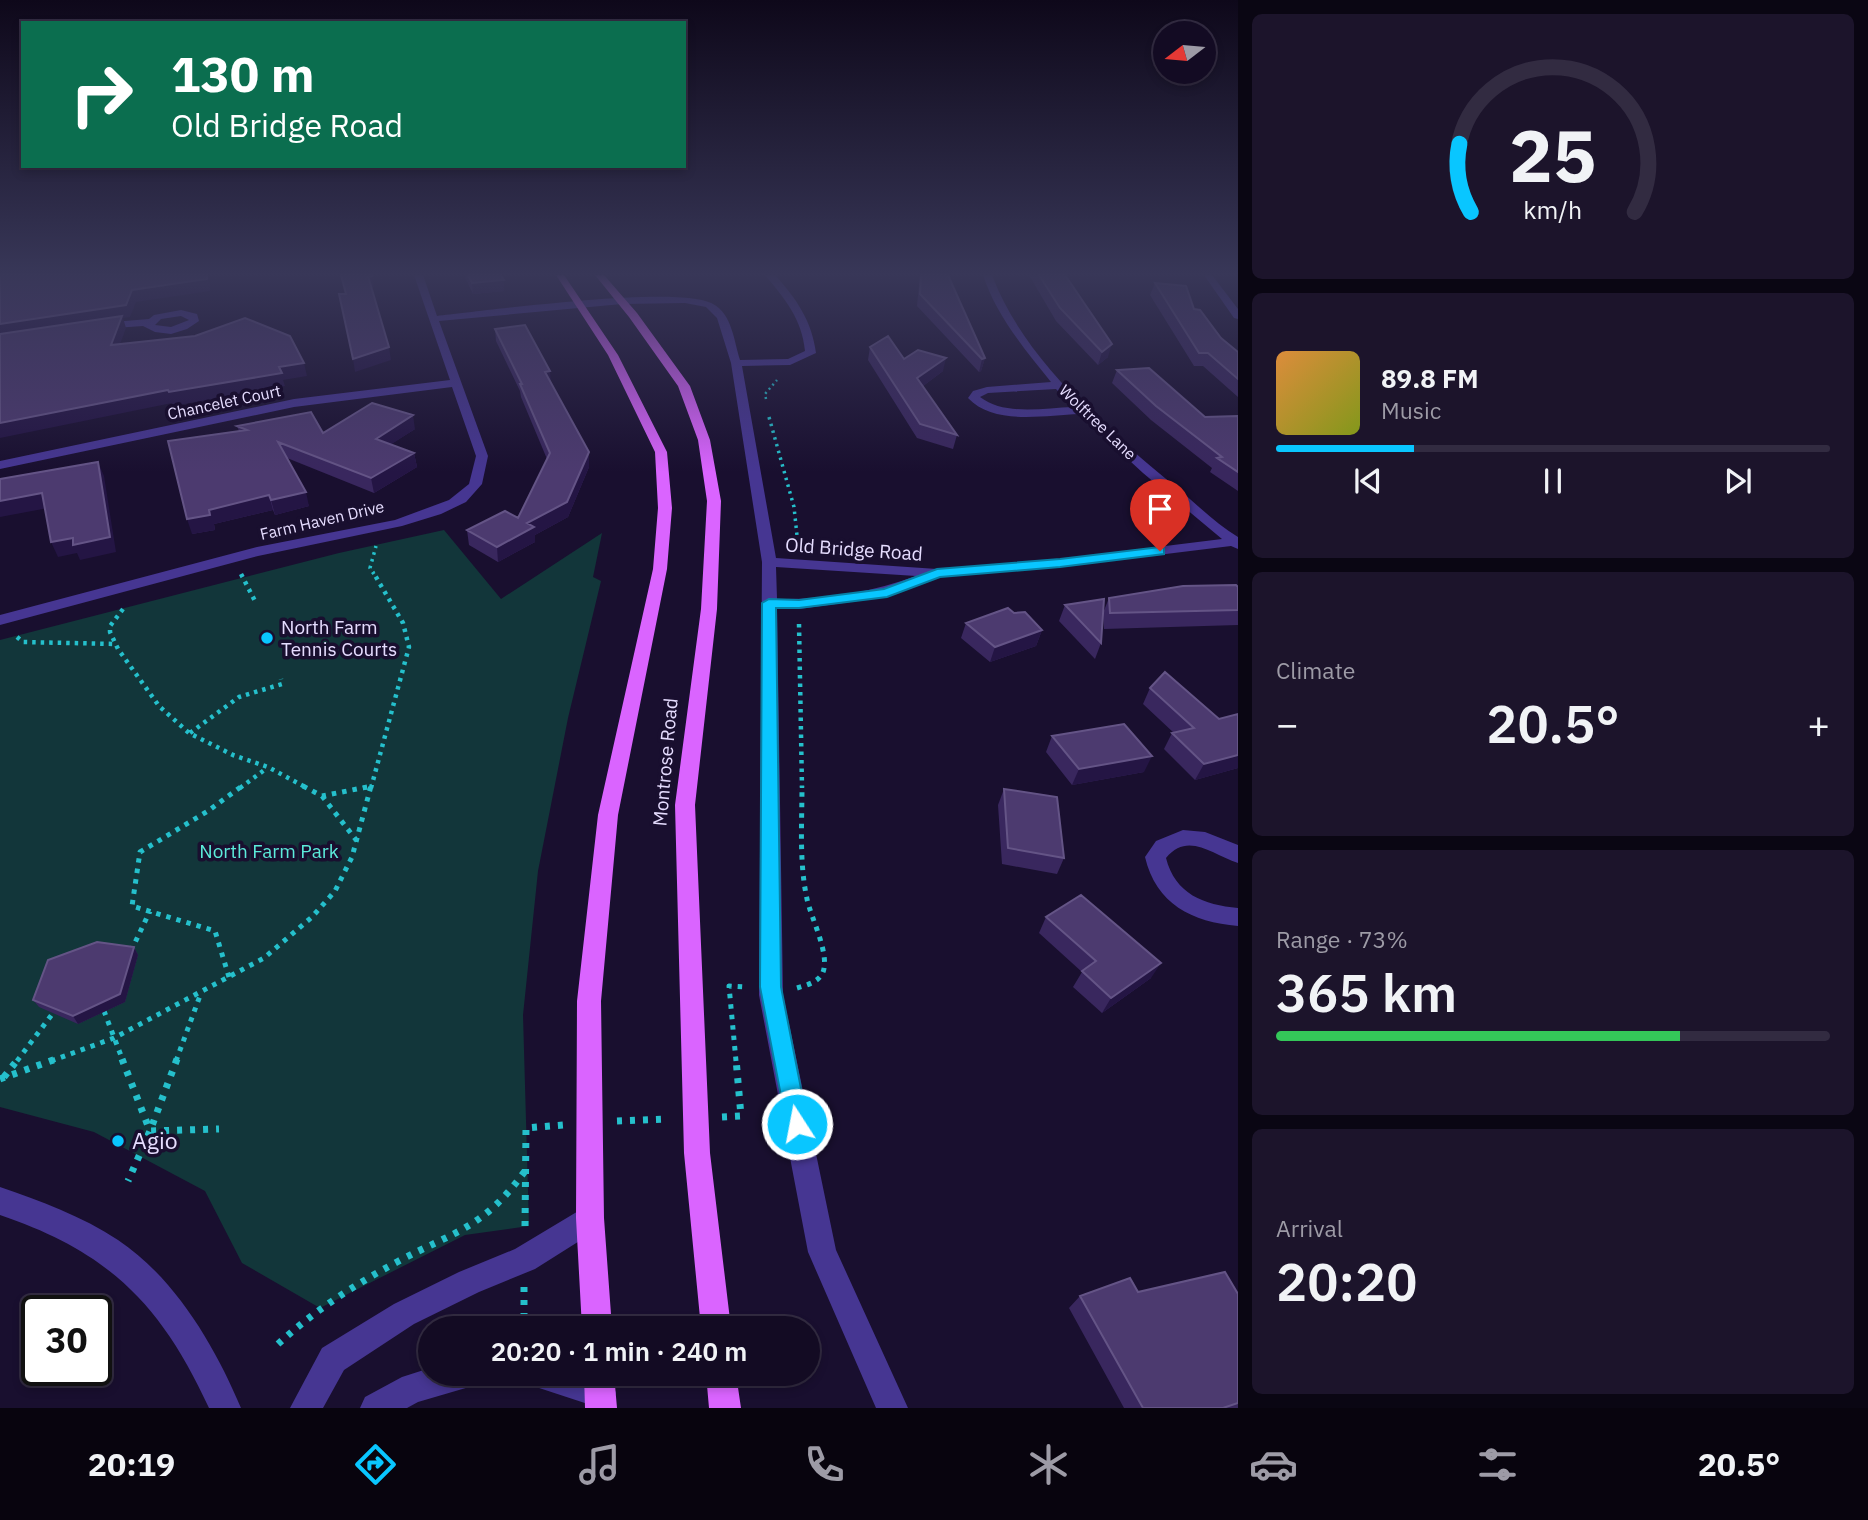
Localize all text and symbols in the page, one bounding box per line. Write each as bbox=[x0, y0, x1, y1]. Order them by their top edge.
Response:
north arrow bbox=[1153, 21, 1216, 84]
map controls bbox=[1153, 21, 1216, 84]
text: 130 m bbox=[171, 42, 315, 105]
icon: right bbox=[56, 49, 147, 140]
text: Old Bridge Road bbox=[171, 104, 403, 146]
text: 25 bbox=[1509, 108, 1597, 203]
text: km/h bbox=[1524, 193, 1582, 226]
text: 89.8 FM bbox=[1381, 361, 1479, 395]
street label: Chancelet Court bbox=[165, 380, 283, 424]
street label: Wolftree Lane bbox=[1055, 380, 1141, 464]
text: Music bbox=[1381, 395, 1441, 425]
icon: previous bbox=[1349, 462, 1387, 500]
icon: pause bbox=[1534, 462, 1572, 500]
icon: next bbox=[1719, 462, 1757, 500]
pin bbox=[1130, 479, 1190, 551]
icon: arrive bbox=[1141, 490, 1179, 528]
street label: Farm Haven Drive bbox=[258, 496, 386, 544]
street label: Old Bridge Road bbox=[784, 532, 924, 566]
place label: North Farm Tennis Courts bbox=[281, 615, 397, 661]
marker: North Farm Tennis Courts bbox=[259, 630, 275, 646]
text: Climate bbox=[1276, 655, 1355, 685]
text: 20.5° bbox=[1486, 690, 1620, 757]
street label: Montrose Road bbox=[647, 697, 683, 827]
text: − bbox=[1276, 699, 1299, 748]
text: + bbox=[1807, 699, 1830, 748]
park label: North Farm Park bbox=[199, 839, 339, 863]
text: Range · 73% bbox=[1276, 924, 1408, 954]
text: 365 km bbox=[1276, 959, 1457, 1026]
position arrow bbox=[760, 1087, 834, 1161]
place label: Agio bbox=[132, 1125, 178, 1155]
marker: Agio bbox=[110, 1133, 126, 1149]
text: Arrival bbox=[1276, 1213, 1343, 1243]
text: 20:20 bbox=[1276, 1248, 1417, 1315]
speed limit sign: 30 bbox=[21, 1295, 112, 1386]
text: 20:20 · 1 min · 240 m bbox=[491, 1334, 747, 1368]
icon: directions bbox=[351, 1440, 400, 1489]
icon: music bbox=[575, 1440, 624, 1489]
icon: phone bbox=[800, 1440, 849, 1489]
icon: climate bbox=[1024, 1440, 1073, 1489]
icon: car bbox=[1249, 1440, 1298, 1489]
icon: filters bbox=[1473, 1440, 1522, 1489]
text: 20:19 bbox=[88, 1443, 175, 1485]
text: 20.5° bbox=[1698, 1443, 1780, 1485]

